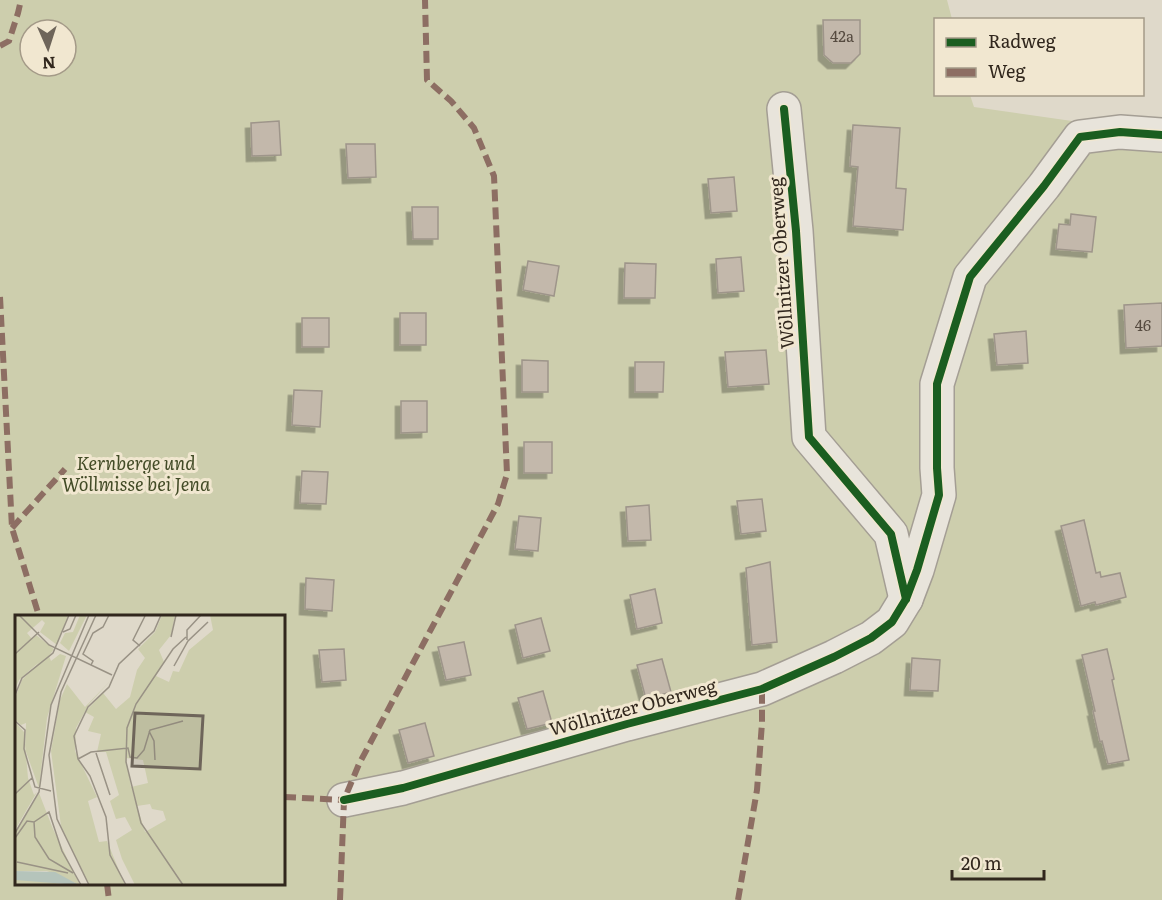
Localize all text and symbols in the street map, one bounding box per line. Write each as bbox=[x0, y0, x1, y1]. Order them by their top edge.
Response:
north arrow bbox=[18, 18, 78, 78]
legend bbox=[934, 18, 1144, 96]
house number: 42a bbox=[830, 24, 855, 47]
text: Radweg bbox=[988, 27, 1057, 54]
text: N bbox=[41, 52, 56, 76]
text: Weg bbox=[988, 57, 1026, 84]
street label: Wöllnitzer Oberweg bbox=[761, 175, 800, 350]
house number: 46 bbox=[1135, 313, 1151, 336]
park label: Kernberge und Wöllmisse bei Jena bbox=[62, 449, 211, 497]
inset map bbox=[15, 615, 285, 885]
street label: Wöllnitzer Oberweg bbox=[546, 671, 720, 742]
scale bar bbox=[952, 843, 1044, 881]
text: 20 m bbox=[961, 849, 1002, 876]

